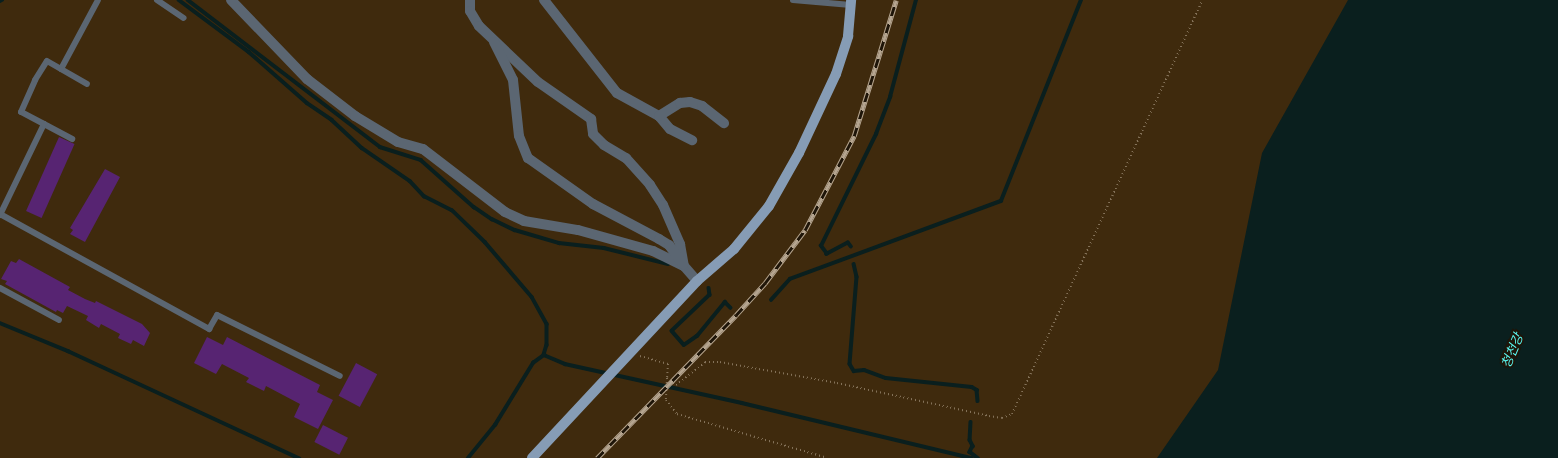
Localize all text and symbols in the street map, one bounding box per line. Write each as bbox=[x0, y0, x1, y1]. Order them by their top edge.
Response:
water label: 청천강 bbox=[1499, 331, 1527, 371]

